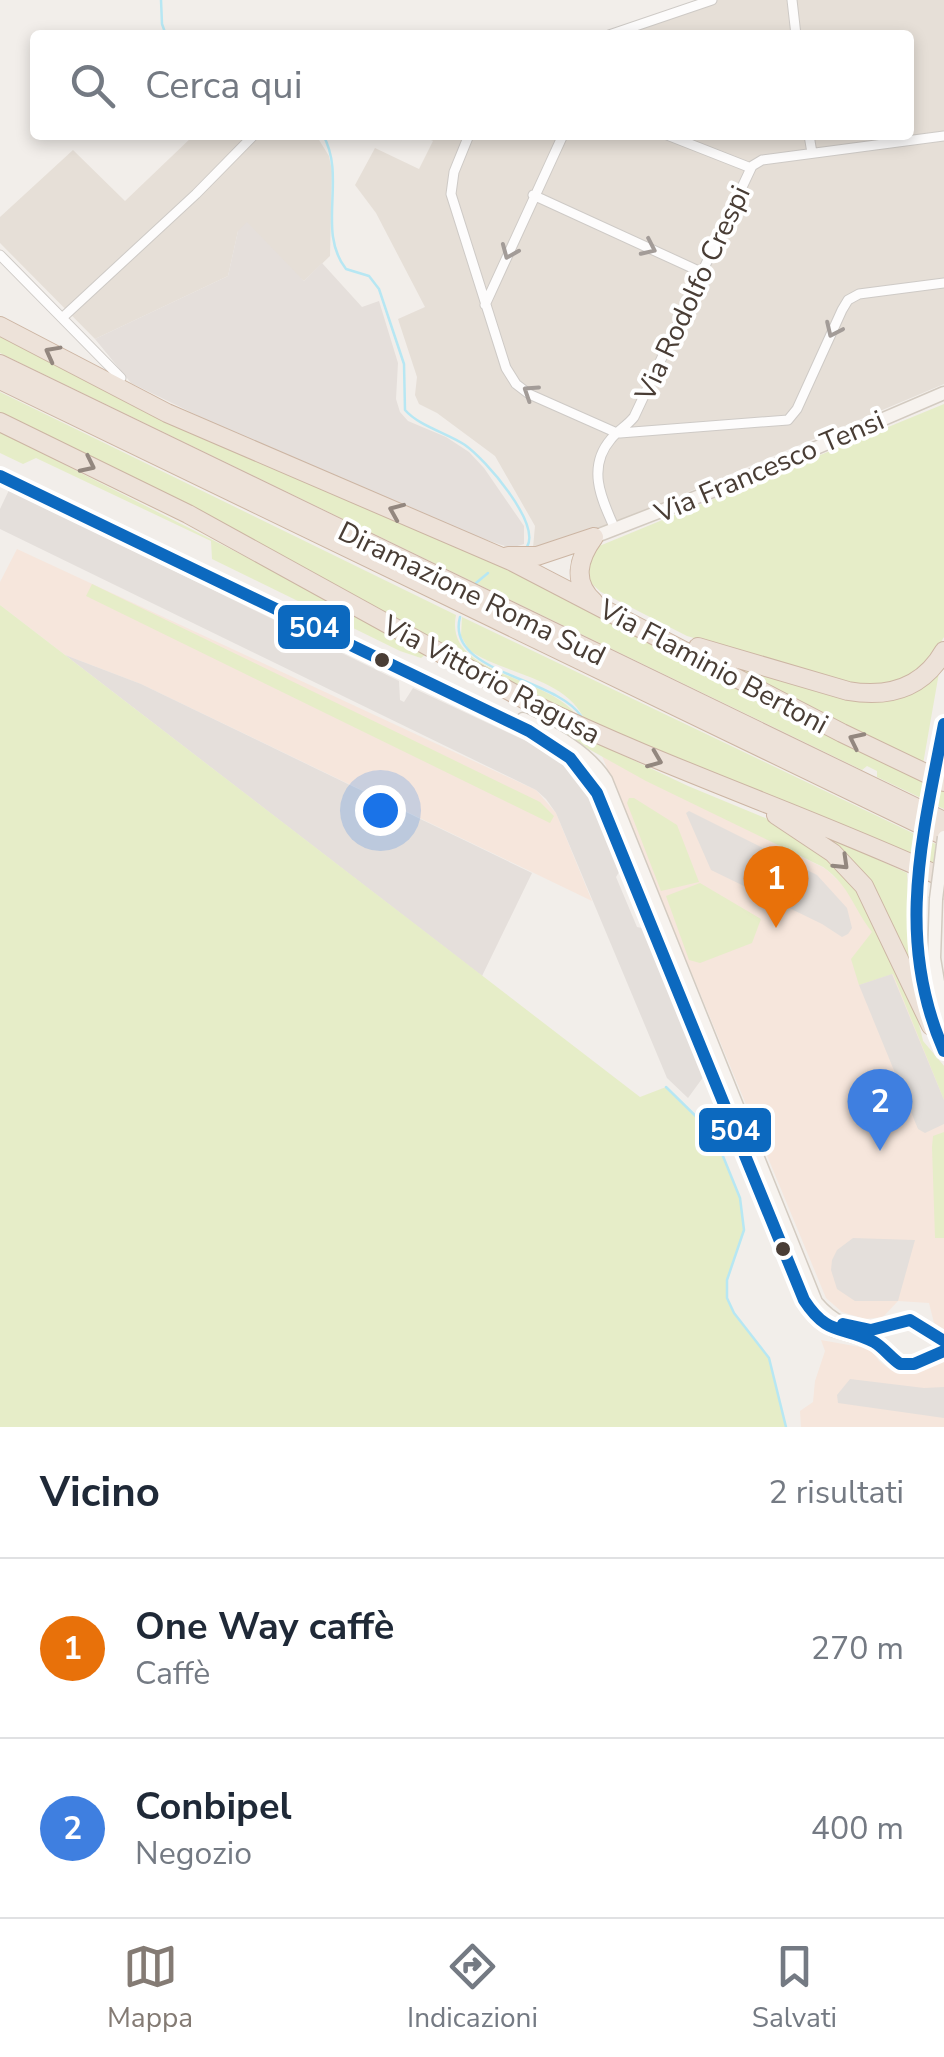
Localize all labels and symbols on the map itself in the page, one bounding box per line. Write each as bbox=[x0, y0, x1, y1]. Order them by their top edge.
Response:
street label: Via Rodolfo Crespi bbox=[626, 180, 759, 408]
one-way arrow bbox=[639, 236, 657, 256]
one-way arrow bbox=[501, 242, 521, 260]
one-way arrow bbox=[825, 320, 845, 338]
one-way arrow bbox=[45, 346, 63, 366]
one-way arrow bbox=[522, 385, 540, 404]
street label: Via Francesco Tensi bbox=[648, 401, 890, 533]
one-way arrow bbox=[77, 453, 95, 472]
one-way arrow bbox=[388, 503, 406, 523]
street label: Diramazione Roma Sud bbox=[332, 513, 612, 675]
street label: Via Flaminio Bertoni bbox=[592, 590, 835, 743]
line badge: 504 bbox=[276, 603, 352, 651]
street label: Via Vittorio Ragusa bbox=[375, 606, 607, 753]
text: 504 bbox=[289, 609, 339, 647]
unlabelled marker bbox=[372, 650, 392, 670]
one-way arrow bbox=[848, 732, 866, 752]
one-way arrow bbox=[645, 748, 663, 768]
your location bbox=[355, 785, 406, 836]
pin: 1 bbox=[744, 846, 808, 928]
one-way arrow bbox=[830, 851, 849, 869]
pin: 2 bbox=[848, 1068, 912, 1151]
line badge: 504 bbox=[697, 1106, 773, 1154]
text: 504 bbox=[710, 1112, 760, 1150]
unlabelled marker bbox=[773, 1239, 793, 1259]

